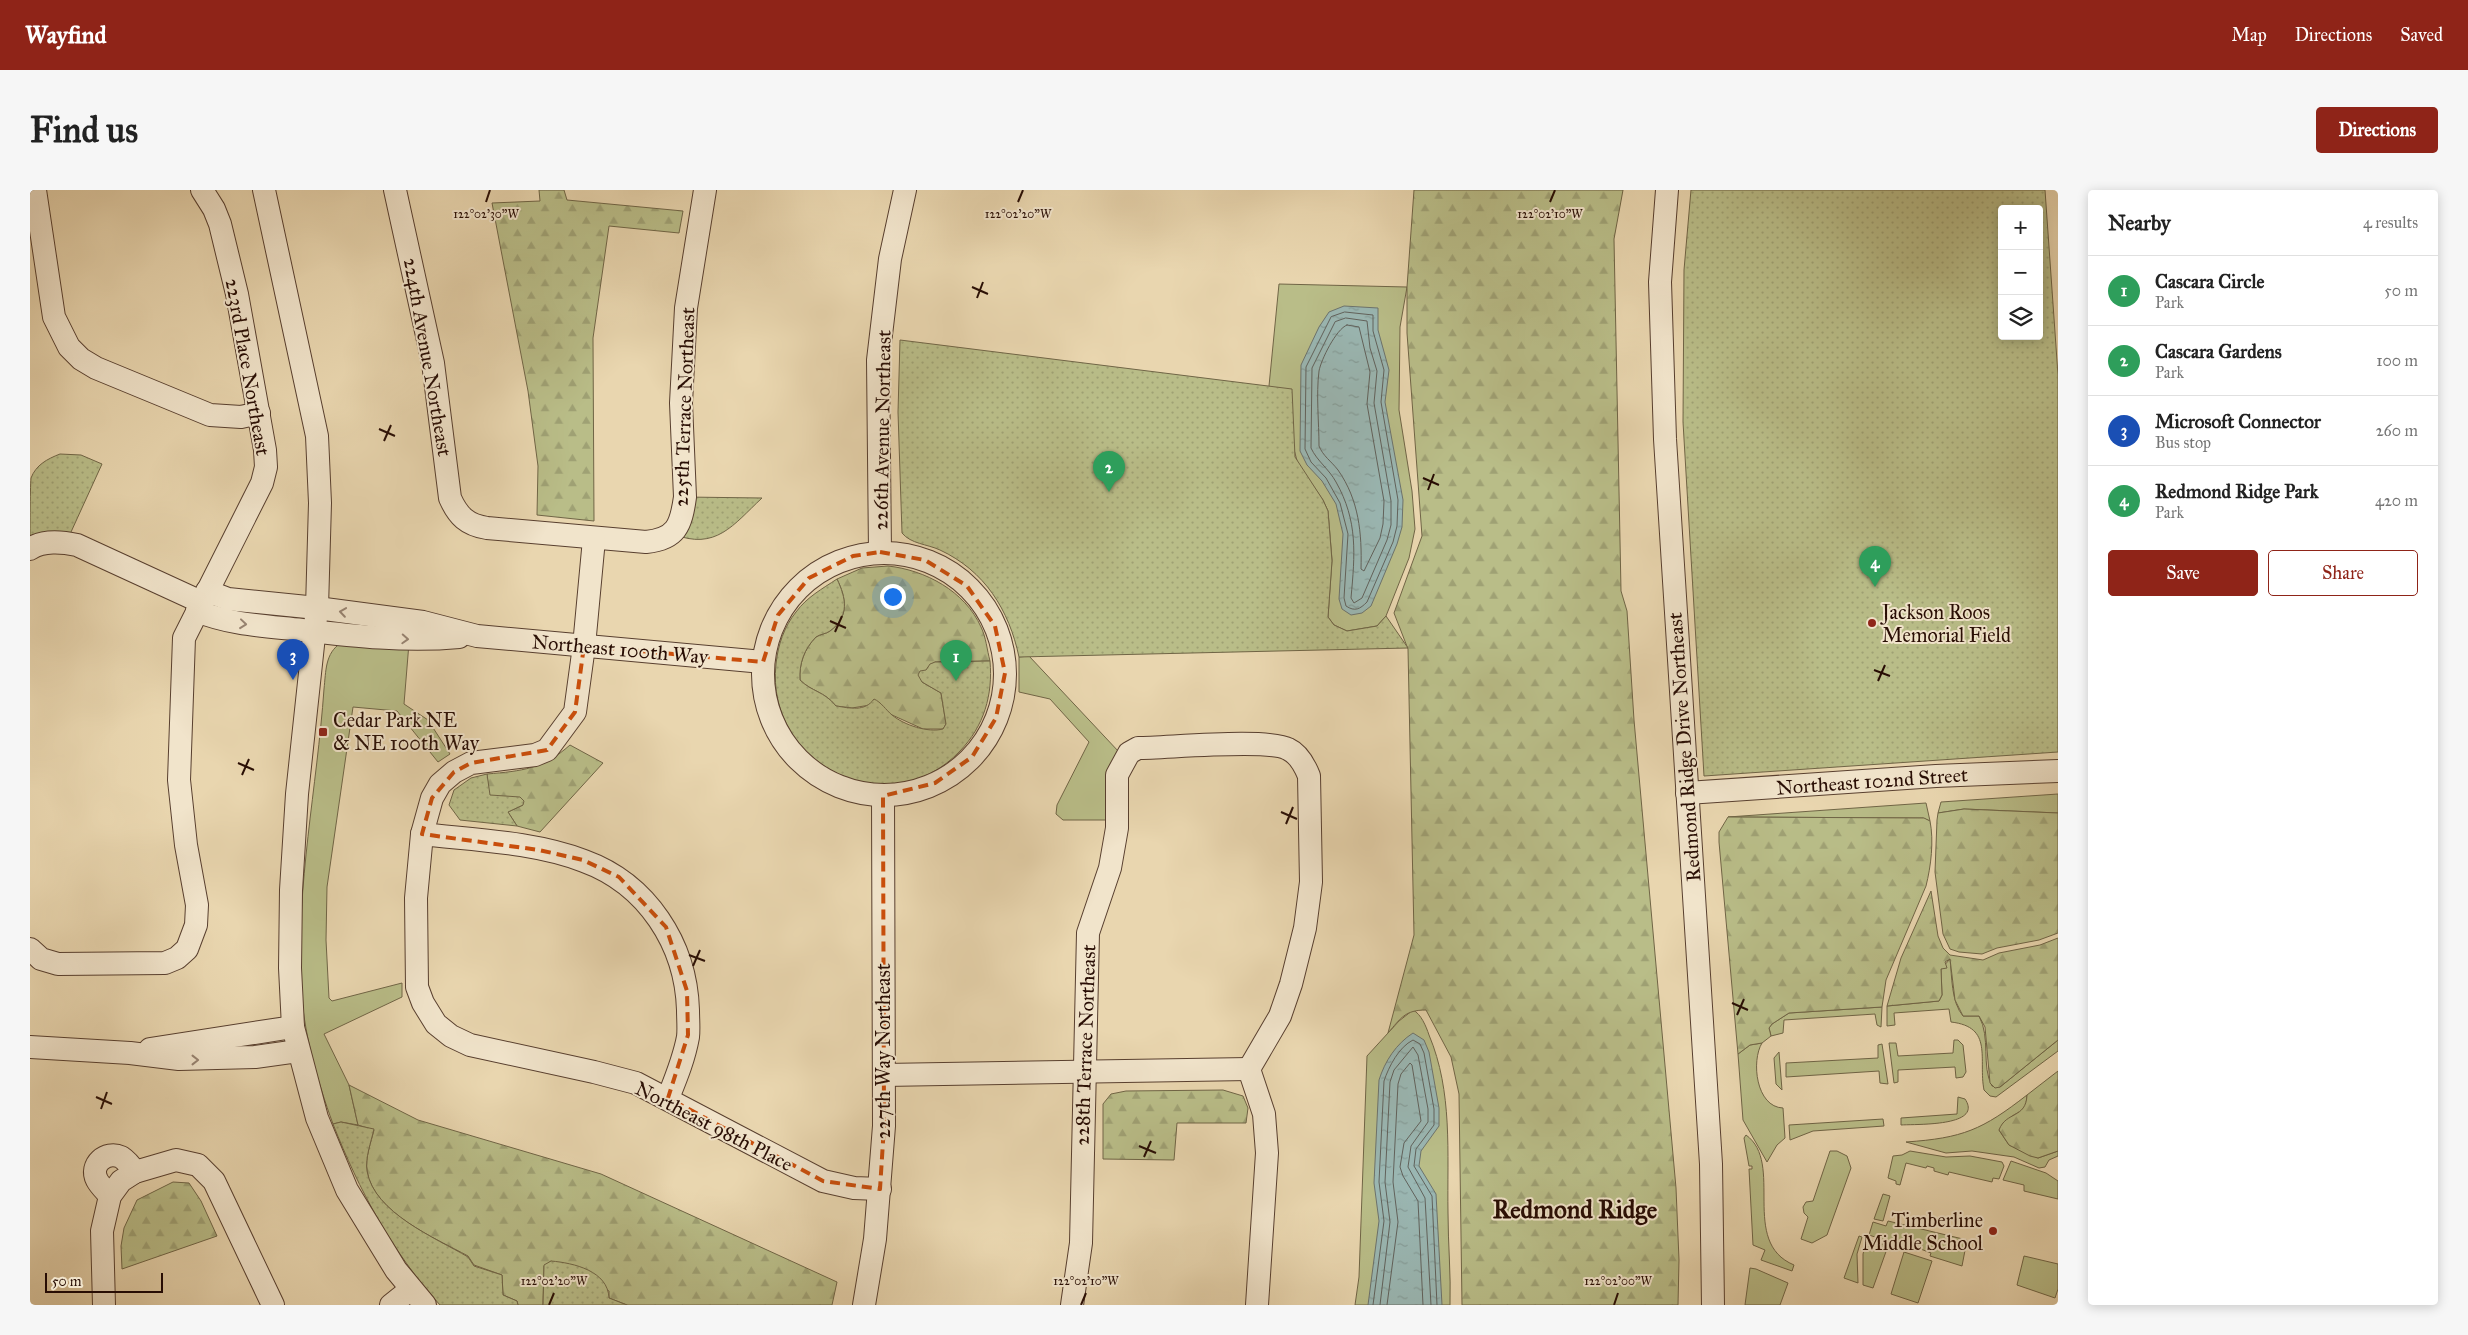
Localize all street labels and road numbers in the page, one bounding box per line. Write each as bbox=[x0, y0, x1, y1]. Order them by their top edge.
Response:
street label: 224th Avenue Northeast bbox=[399, 256, 457, 458]
street label: 223rd Place Northeast bbox=[221, 277, 275, 457]
street label: 225th Terrace Northeast bbox=[669, 307, 699, 507]
street label: 226th Avenue Northeast bbox=[868, 330, 896, 530]
street label: Redmond Ridge Drive Northeast bbox=[1663, 611, 1706, 883]
street label: Northeast 100th Way bbox=[531, 629, 710, 669]
street label: Northeast 102nd Street bbox=[1775, 762, 1969, 800]
street label: 228th Terrace Northeast bbox=[1069, 944, 1101, 1146]
street label: 227th Way Northeast bbox=[871, 963, 895, 1139]
street label: Northeast 98th Place bbox=[631, 1076, 797, 1176]

